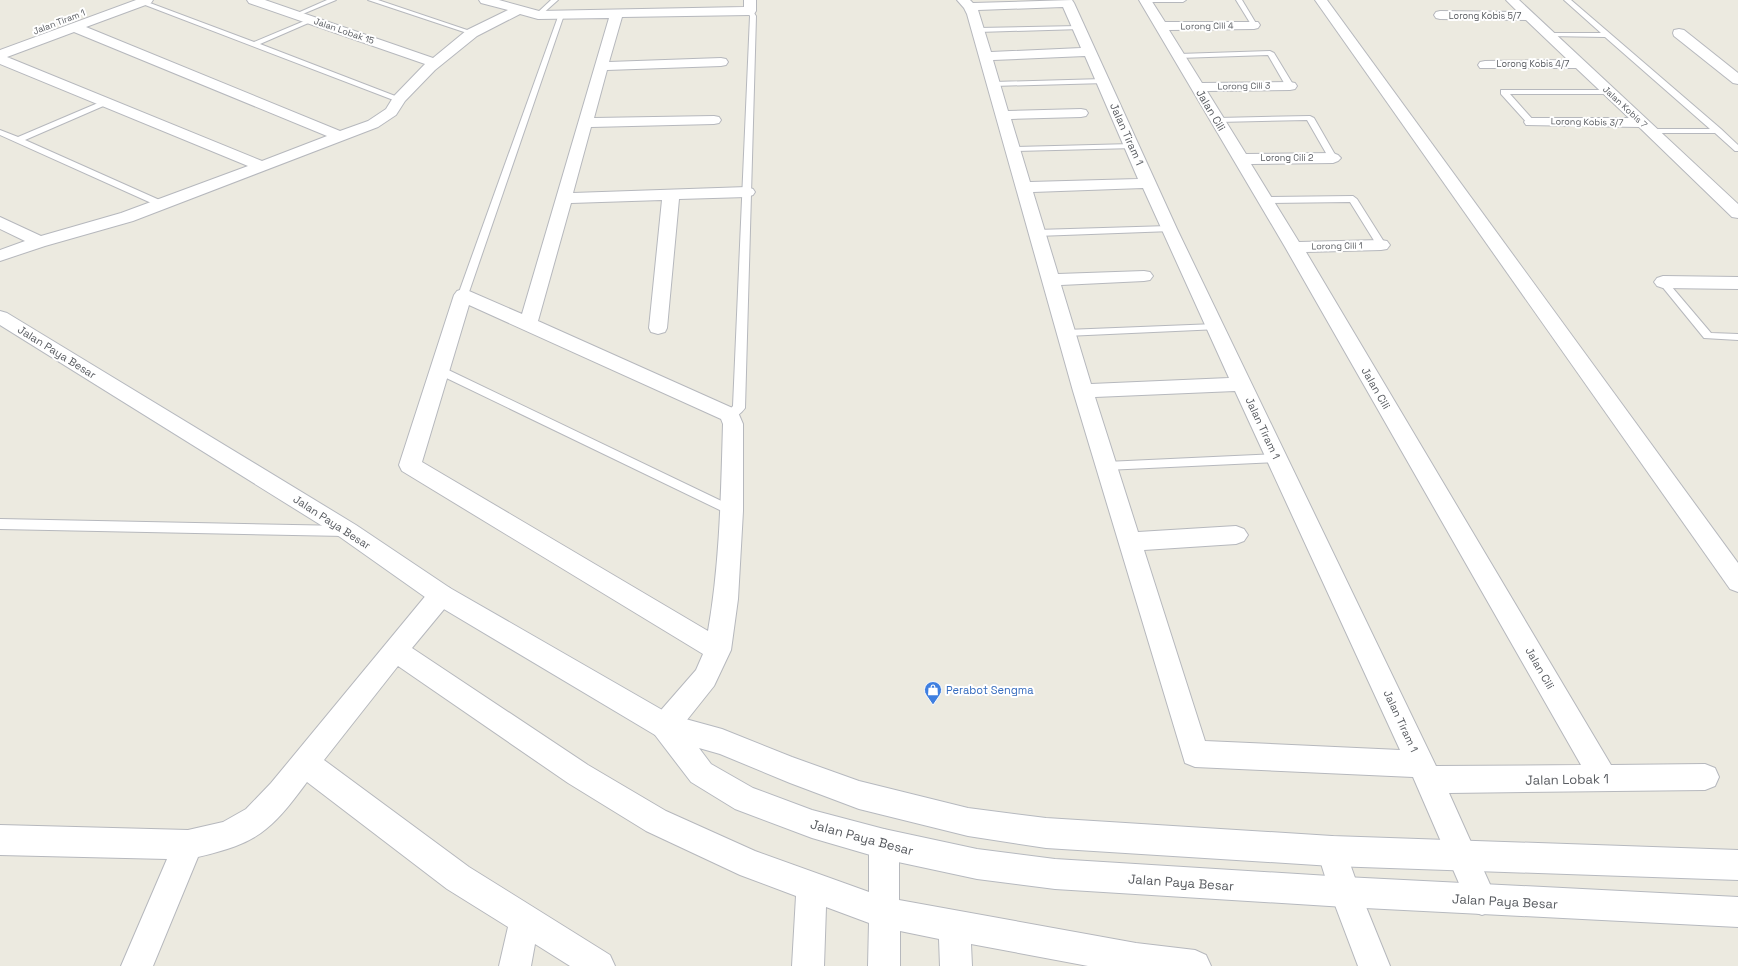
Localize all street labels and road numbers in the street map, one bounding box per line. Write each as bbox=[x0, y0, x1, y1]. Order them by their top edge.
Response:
street label: Jalan Tiram 1 bbox=[31, 6, 87, 37]
street label: Lorong Kobis 5/7 bbox=[1449, 10, 1521, 22]
street label: Jalan Lobak 15 bbox=[312, 15, 376, 47]
street label: Lorong Cili 4 bbox=[1180, 20, 1234, 32]
street label: Lorong Kobis 4/7 bbox=[1497, 58, 1569, 70]
street label: Lorong Cili 3 bbox=[1217, 80, 1271, 92]
street label: Jalan Kobis 7 bbox=[1600, 83, 1650, 131]
street label: Jalan Cili bbox=[1193, 87, 1229, 134]
street label: Jalan Tiram 1 bbox=[1107, 100, 1147, 168]
street label: Lorong Kobis 3/7 bbox=[1551, 115, 1623, 129]
street label: Lorong Cili 2 bbox=[1261, 152, 1313, 164]
street label: Lorong Cili 1 bbox=[1311, 240, 1363, 252]
street label: Jalan Paya Besar bbox=[15, 322, 99, 382]
street label: Jalan Cili bbox=[1358, 364, 1394, 412]
street label: Jalan Tiram 1 bbox=[1242, 395, 1284, 461]
street label: Jalan Paya Besar bbox=[291, 492, 373, 552]
street label: Jalan Cili bbox=[1522, 644, 1558, 692]
street label: Jalan Tiram 1 bbox=[1380, 688, 1422, 754]
street label: Jalan Lobak 1 bbox=[1525, 770, 1609, 789]
street label: Jalan Paya Besar bbox=[808, 816, 915, 859]
street label: Jalan Paya Besar bbox=[1127, 870, 1235, 895]
street label: Jalan Paya Besar bbox=[1452, 890, 1558, 913]

